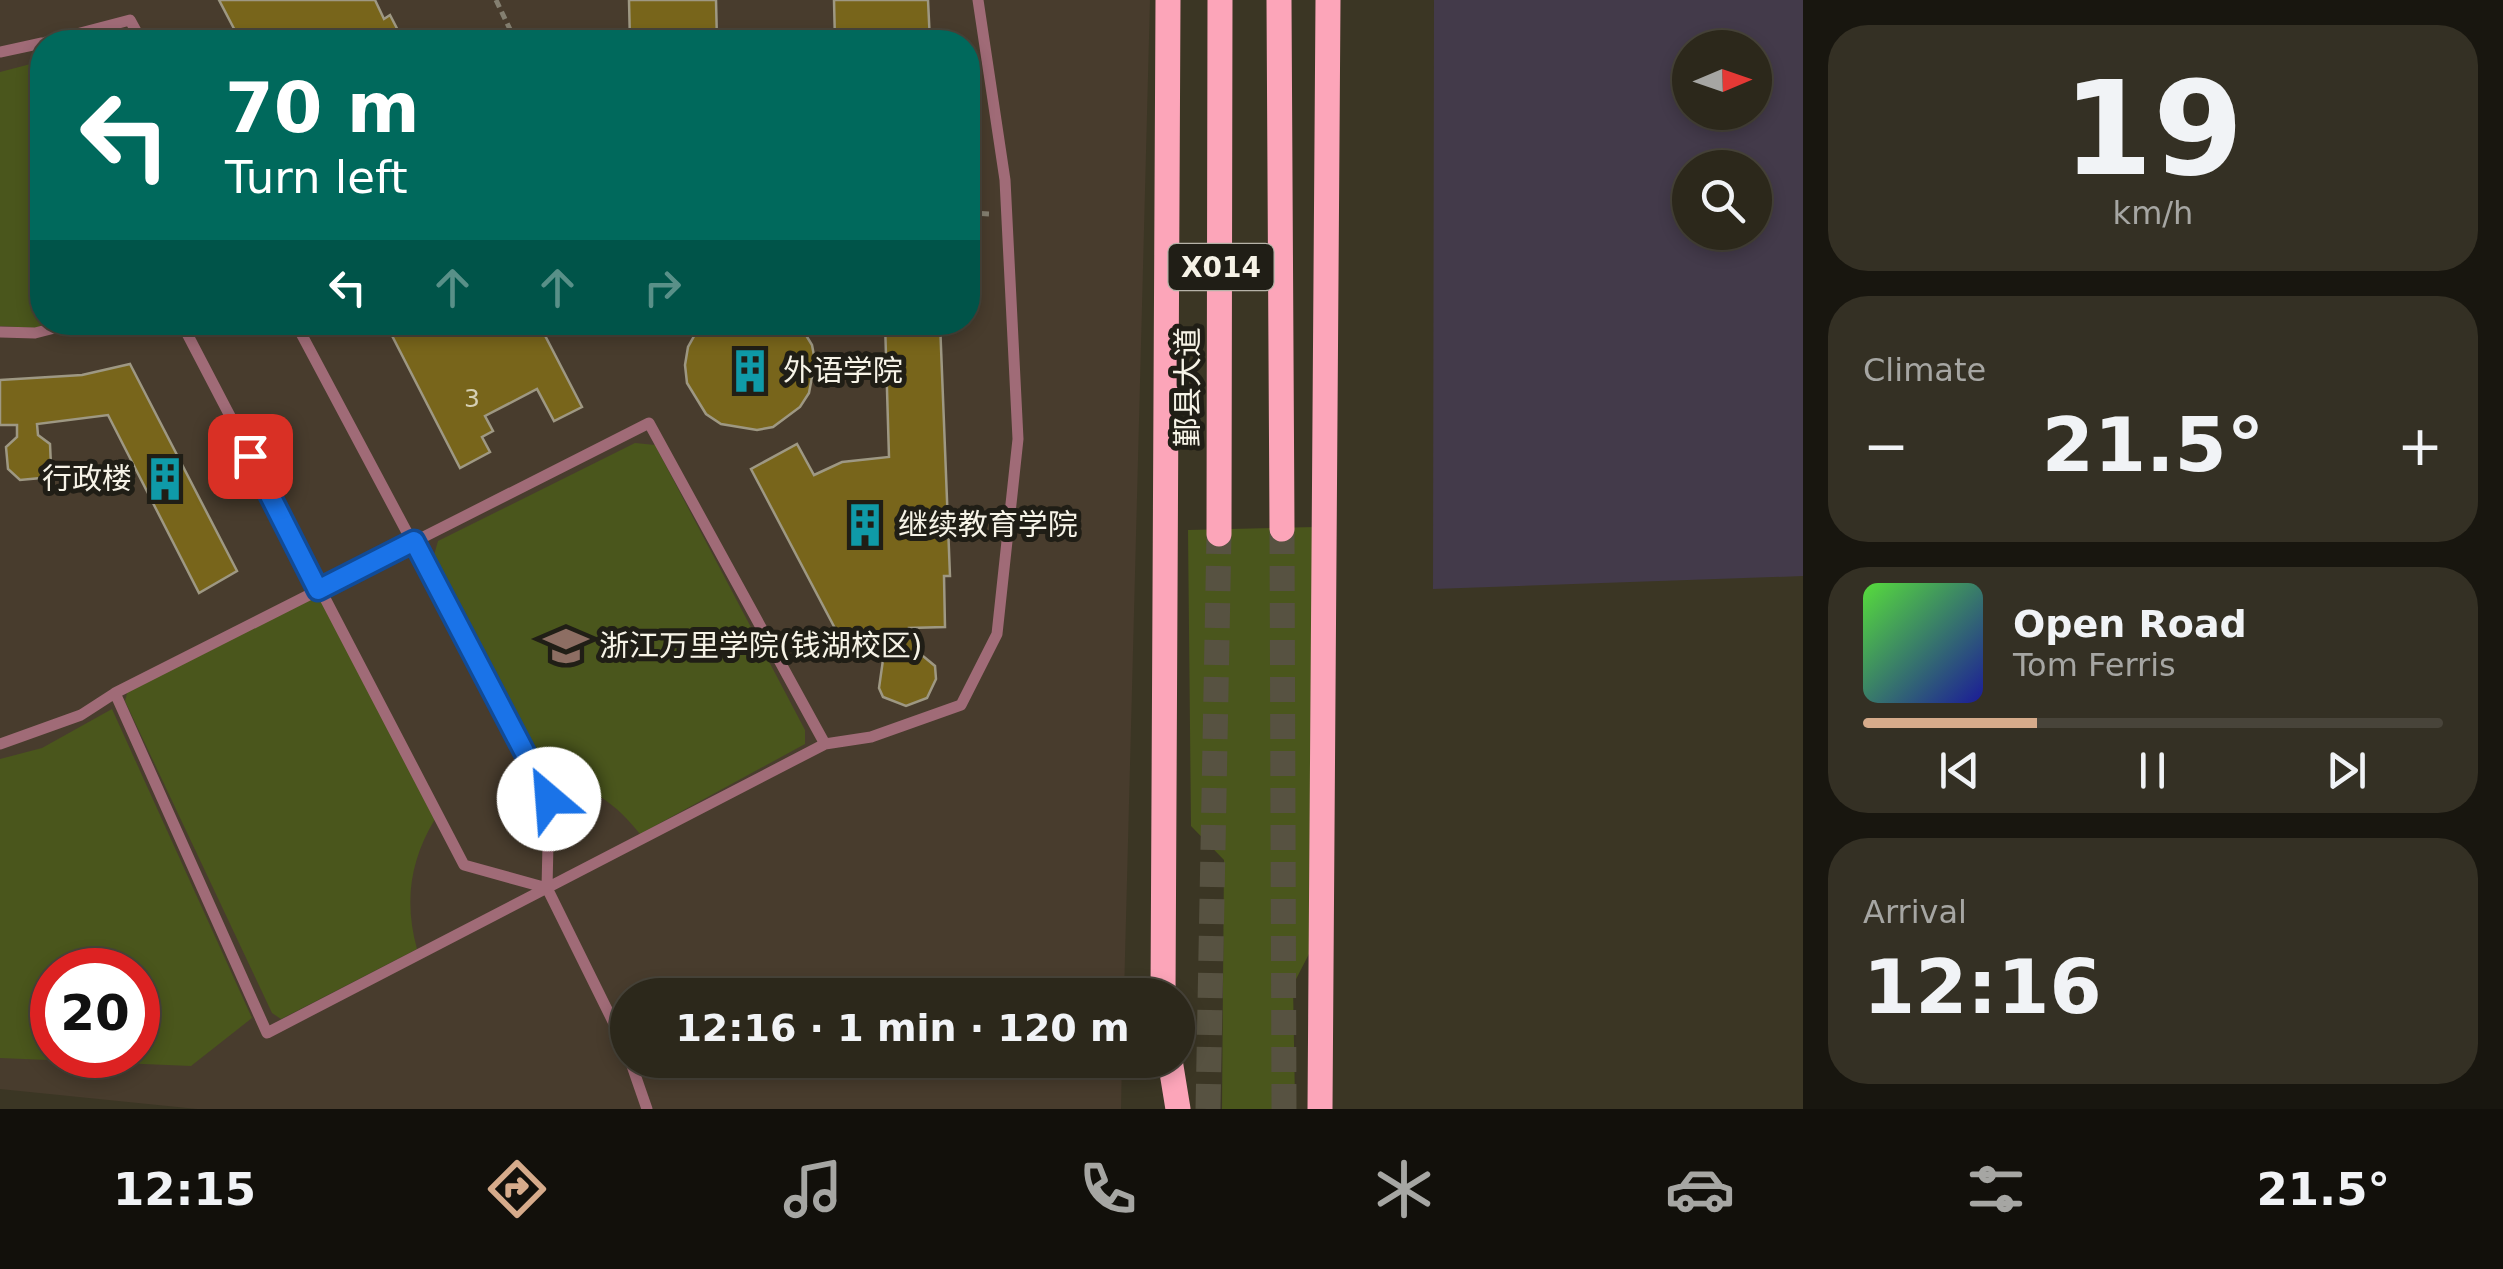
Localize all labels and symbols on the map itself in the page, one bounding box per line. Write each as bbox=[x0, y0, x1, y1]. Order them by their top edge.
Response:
north arrow bbox=[1672, 30, 1772, 130]
road number: X014 bbox=[1168, 244, 1274, 290]
street label: 鄞县大道 bbox=[1170, 327, 1205, 447]
building icon: 外语学院 bbox=[726, 347, 774, 395]
place label: 外语学院 bbox=[783, 353, 903, 388]
house number: 3 bbox=[464, 384, 480, 413]
pin bbox=[208, 414, 293, 499]
building icon: 行政楼 bbox=[141, 455, 189, 503]
place label: 行政楼 bbox=[42, 461, 132, 496]
building icon: 继续教育学院 bbox=[841, 501, 889, 549]
place label: 继续教育学院 bbox=[898, 507, 1078, 542]
school or university icon: 浙江万里学院(钱湖校区) bbox=[542, 622, 590, 670]
place label: 浙江万里学院(钱湖校区) bbox=[599, 628, 922, 663]
position arrow bbox=[497, 747, 601, 851]
speed limit sign: 20 bbox=[30, 948, 160, 1078]

